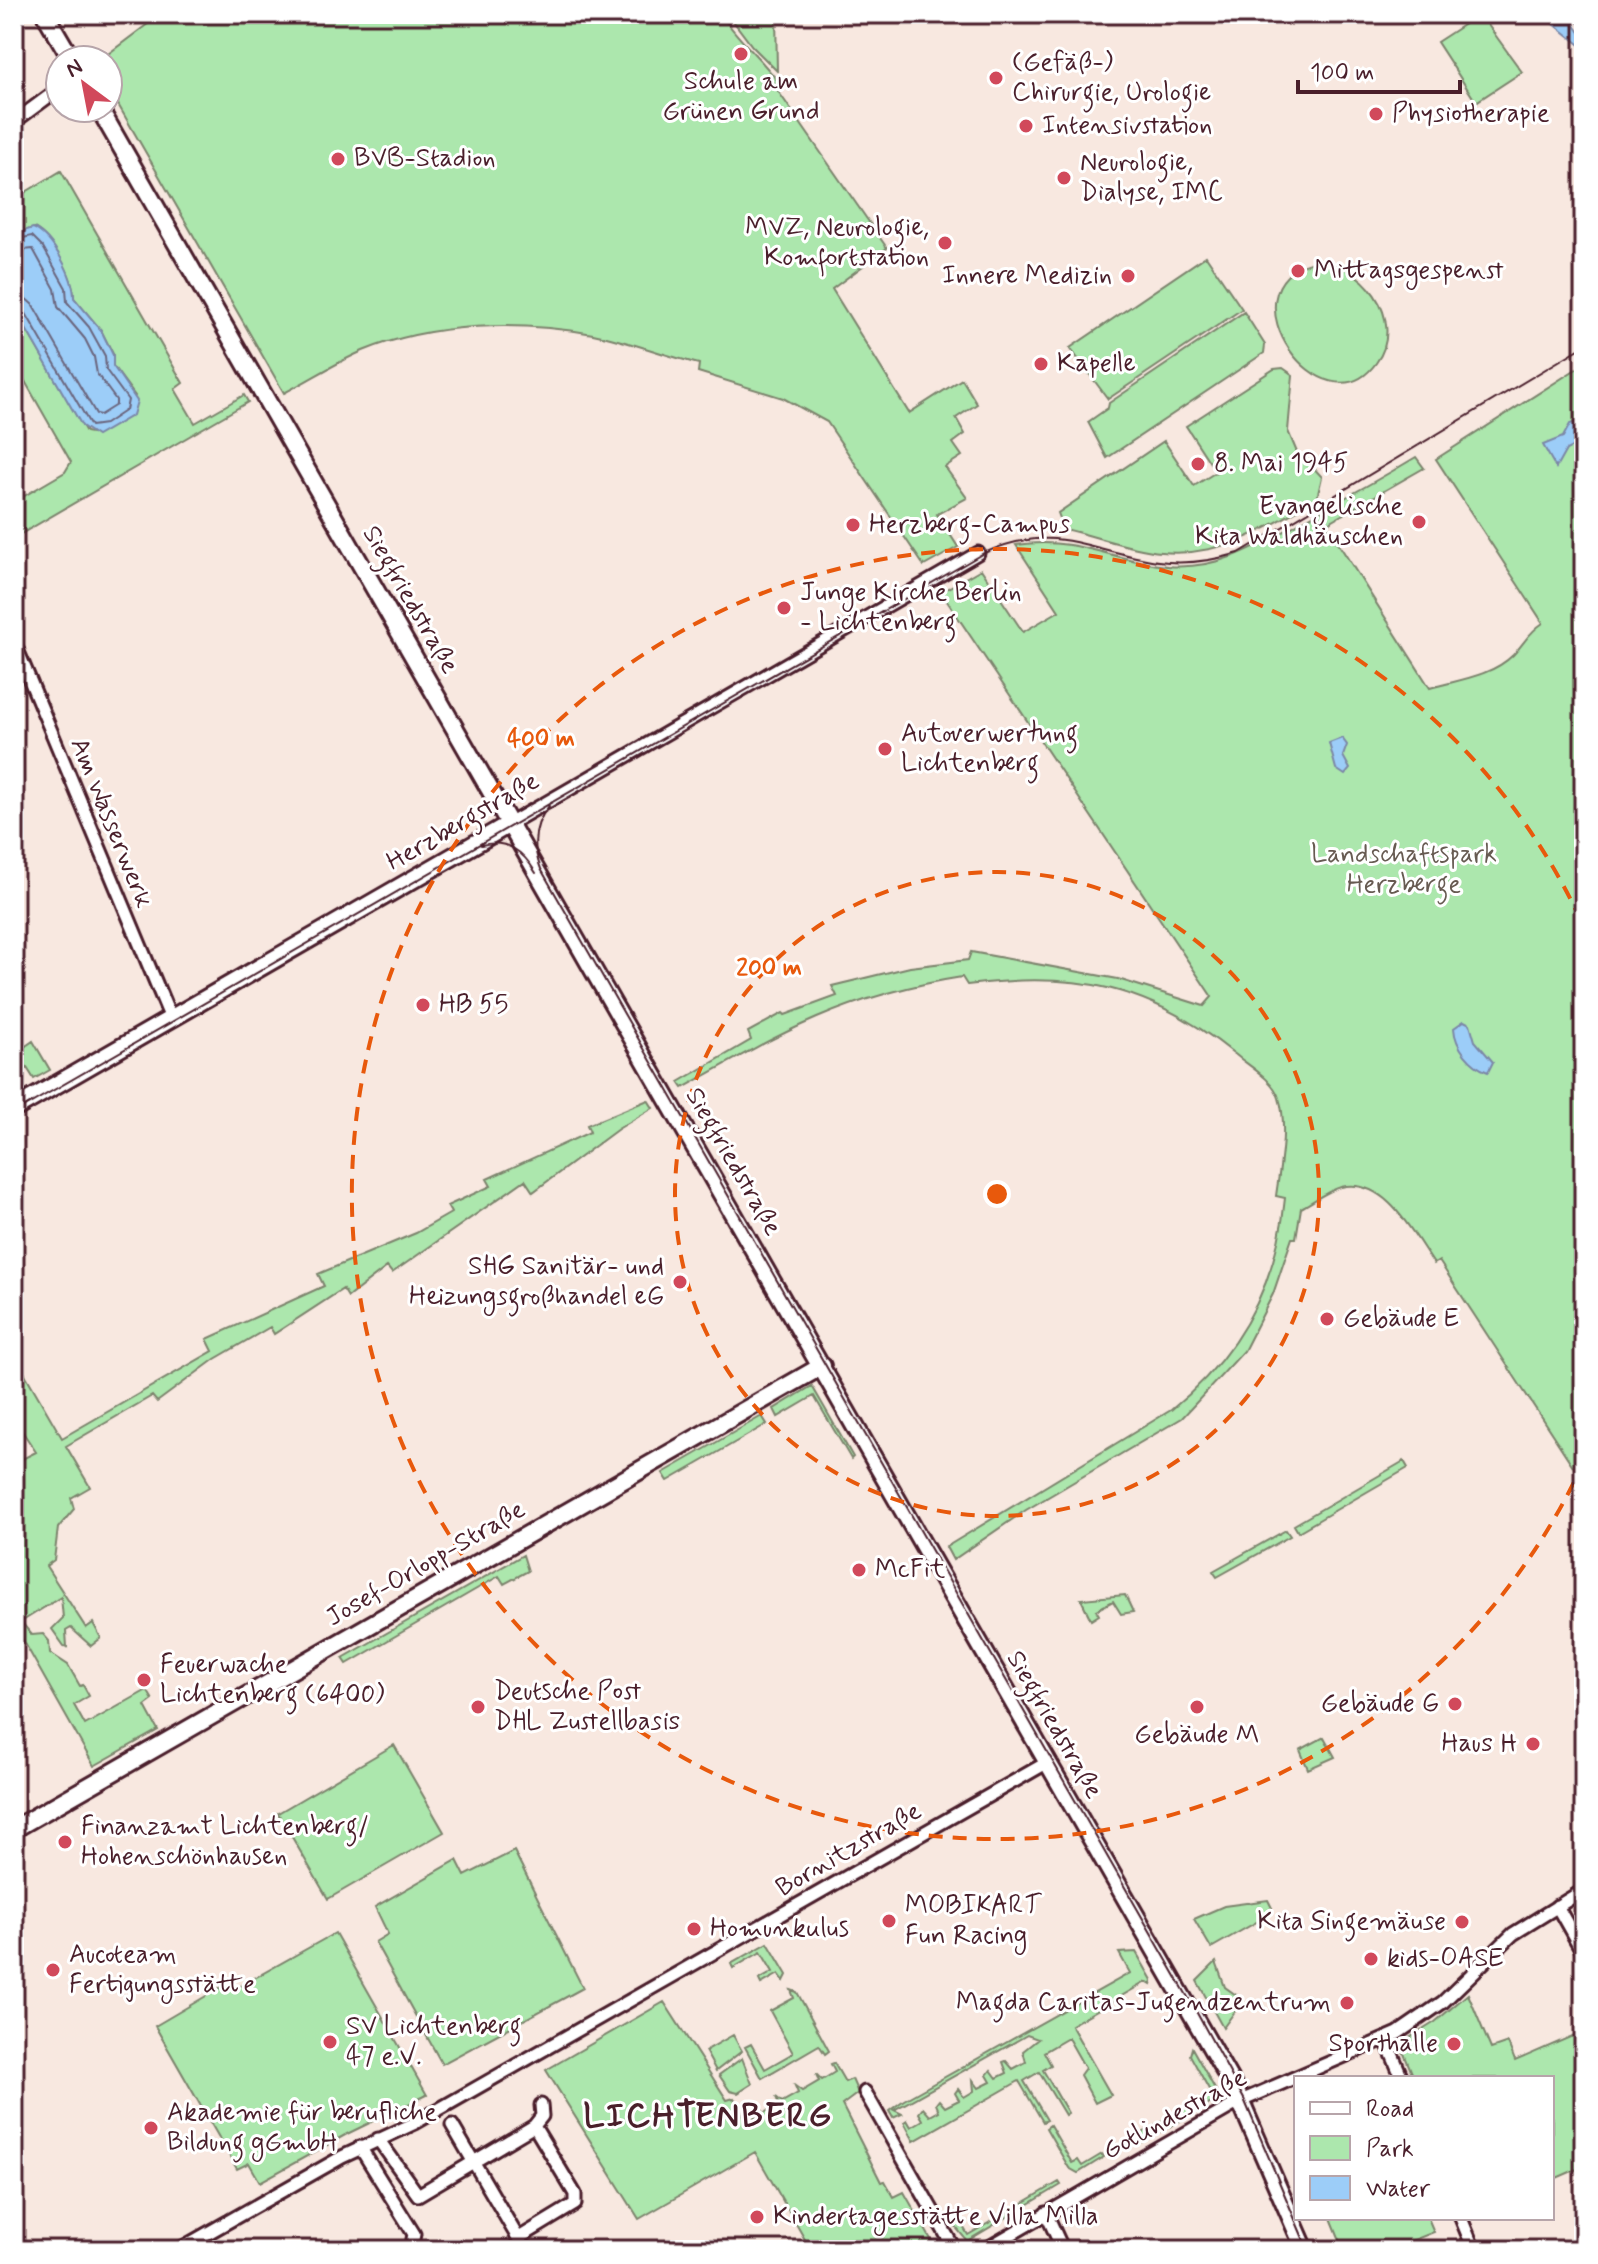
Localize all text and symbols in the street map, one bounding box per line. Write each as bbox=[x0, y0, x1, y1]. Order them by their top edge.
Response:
north arrow bbox=[44, 44, 124, 124]
scale bar bbox=[1298, 44, 1460, 94]
marker: Schule am Grünen Grund bbox=[732, 45, 750, 63]
place label: (Gefäß-) Chirurgie, Urologie bbox=[1012, 46, 1211, 113]
text: N bbox=[61, 53, 88, 84]
text: 100 m bbox=[1310, 58, 1374, 89]
place label: Schule am Grünen Grund bbox=[662, 65, 820, 129]
marker: (Gefäß-) Chirurgie, Urologie bbox=[987, 69, 1005, 87]
place label: Physiotherapie bbox=[1392, 97, 1550, 131]
marker: Physiotherapie bbox=[1367, 105, 1385, 123]
place label: Intensivstation bbox=[1042, 109, 1212, 143]
marker: Intensivstation bbox=[1017, 117, 1035, 135]
place label: BVB-Stadion bbox=[354, 142, 496, 176]
place label: Neurologie, Dialyse, IMC bbox=[1080, 146, 1223, 210]
marker: BVB-Stadion bbox=[329, 150, 347, 168]
marker: Neurologie, Dialyse, IMC bbox=[1055, 169, 1073, 187]
place label: MVZ, Neurologie, Komfortstation bbox=[745, 211, 929, 277]
marker: MVZ, Neurologie, Komfortstation bbox=[936, 234, 954, 252]
place label: Mittagsgespenst bbox=[1314, 254, 1504, 290]
place label: Innere Medizin bbox=[942, 259, 1112, 293]
marker: Mittagsgespenst bbox=[1289, 262, 1307, 280]
marker: Innere Medizin bbox=[1119, 267, 1137, 285]
place label: Kapelle bbox=[1057, 347, 1136, 381]
marker: Kapelle bbox=[1032, 355, 1050, 373]
place label: 8. Mai 1945 bbox=[1214, 447, 1348, 481]
marker: 8. Mai 1945 bbox=[1189, 455, 1207, 473]
place label: Evangelische Kita Waldhäuschen bbox=[1195, 490, 1403, 554]
place label: Herzberg-Campus bbox=[869, 508, 1070, 545]
marker: Evangelische Kita Waldhäuschen bbox=[1410, 513, 1428, 531]
marker: Herzberg-Campus bbox=[844, 516, 862, 534]
street label: Siegfriedstraße bbox=[351, 520, 466, 682]
place label: Junge Kirche Berlin - Lichtenberg bbox=[800, 576, 1022, 643]
marker: Junge Kirche Berlin - Lichtenberg bbox=[775, 599, 793, 617]
place label: Autoverwertung Lichtenberg bbox=[901, 717, 1078, 784]
text: 400 m bbox=[507, 724, 575, 755]
street label: Am Wasserwerk bbox=[61, 733, 161, 913]
marker: Autoverwertung Lichtenberg bbox=[876, 740, 894, 758]
street label: Herzbergstraße bbox=[381, 764, 547, 882]
park label: Landschaftspark Herzberge bbox=[1311, 838, 1497, 905]
text: 200 m bbox=[736, 953, 802, 984]
place label: HB 55 bbox=[439, 988, 508, 1022]
marker: HB 55 bbox=[414, 996, 432, 1014]
street label: Siegfriedstraße bbox=[674, 1082, 789, 1244]
centre of rings bbox=[983, 1180, 1011, 1208]
place label: SHG Sanitär- und Heizungsgroßhandel eG bbox=[409, 1250, 664, 1317]
marker: SHG Sanitär- und Heizungsgroßhandel eG bbox=[671, 1273, 689, 1291]
place label: Gebäude E bbox=[1343, 1302, 1459, 1336]
marker: Gebäude E bbox=[1318, 1310, 1336, 1328]
street label: Josef-Orlopp-Straße bbox=[320, 1493, 532, 1635]
place label: McFit bbox=[875, 1553, 945, 1587]
marker: McFit bbox=[850, 1561, 868, 1579]
street label: Siegfriedstraße bbox=[995, 1645, 1110, 1807]
place label: Feuerwache Lichtenberg (6400) bbox=[160, 1648, 385, 1715]
marker: Feuerwache Lichtenberg (6400) bbox=[135, 1671, 153, 1689]
place label: Deutsche Post DHL Zustellbasis bbox=[494, 1675, 680, 1739]
place label: Gebäude G bbox=[1321, 1687, 1439, 1721]
marker: Gebäude G bbox=[1446, 1695, 1464, 1713]
marker: Deutsche Post DHL Zustellbasis bbox=[469, 1698, 487, 1716]
marker: Gebäude M bbox=[1188, 1698, 1206, 1716]
place label: Gebäude M bbox=[1134, 1718, 1260, 1752]
place label: Haus H bbox=[1442, 1727, 1517, 1761]
marker: Haus H bbox=[1524, 1735, 1542, 1753]
street label: Bornitzstraße bbox=[770, 1794, 928, 1905]
place label: Finanzamt Lichtenberg/ Hohenschönhausen bbox=[81, 1810, 369, 1874]
marker: Finanzamt Lichtenberg/ Hohenschönhausen bbox=[56, 1833, 74, 1851]
place label: MOBIKART Fun Racing bbox=[905, 1889, 1042, 1955]
place label: Kita Singemäuse bbox=[1257, 1905, 1446, 1942]
place label: Homunkulus bbox=[710, 1912, 849, 1946]
marker: MOBIKART Fun Racing bbox=[880, 1912, 898, 1930]
marker: Kita Singemäuse bbox=[1453, 1913, 1471, 1931]
marker: Homunkulus bbox=[685, 1920, 703, 1938]
place label: Aucoteam Fertigungsstätte bbox=[69, 1938, 256, 2004]
place label: kids-OASE bbox=[1387, 1942, 1504, 1976]
marker: kids-OASE bbox=[1362, 1950, 1380, 1968]
marker: Aucoteam Fertigungsstätte bbox=[44, 1961, 62, 1979]
place label: Magda Caritas-Jugendzentrum bbox=[956, 1986, 1331, 2023]
marker: Magda Caritas-Jugendzentrum bbox=[1338, 1994, 1356, 2012]
place label: SV Lichtenberg 47 e.V. bbox=[346, 2010, 521, 2074]
place label: Sporthalle bbox=[1328, 2027, 1438, 2061]
marker: SV Lichtenberg 47 e.V. bbox=[321, 2033, 339, 2051]
marker: Sporthalle bbox=[1445, 2035, 1463, 2053]
street label: Gotlindestraße bbox=[1097, 2061, 1253, 2169]
legend bbox=[1294, 2076, 1554, 2220]
district label: LICHTENBERG bbox=[583, 2094, 833, 2139]
text: Road bbox=[1366, 2094, 1414, 2125]
place label: Akademie für berufliche Bildung gGmbH bbox=[167, 2096, 437, 2163]
marker: Akademie für berufliche Bildung gGmbH bbox=[142, 2119, 160, 2137]
text: Park bbox=[1366, 2134, 1414, 2165]
text: Water bbox=[1366, 2174, 1431, 2205]
place label: Kindertagesstätte Villa Milla bbox=[773, 2200, 1098, 2236]
marker: Kindertagesstätte Villa Milla bbox=[748, 2208, 766, 2226]

